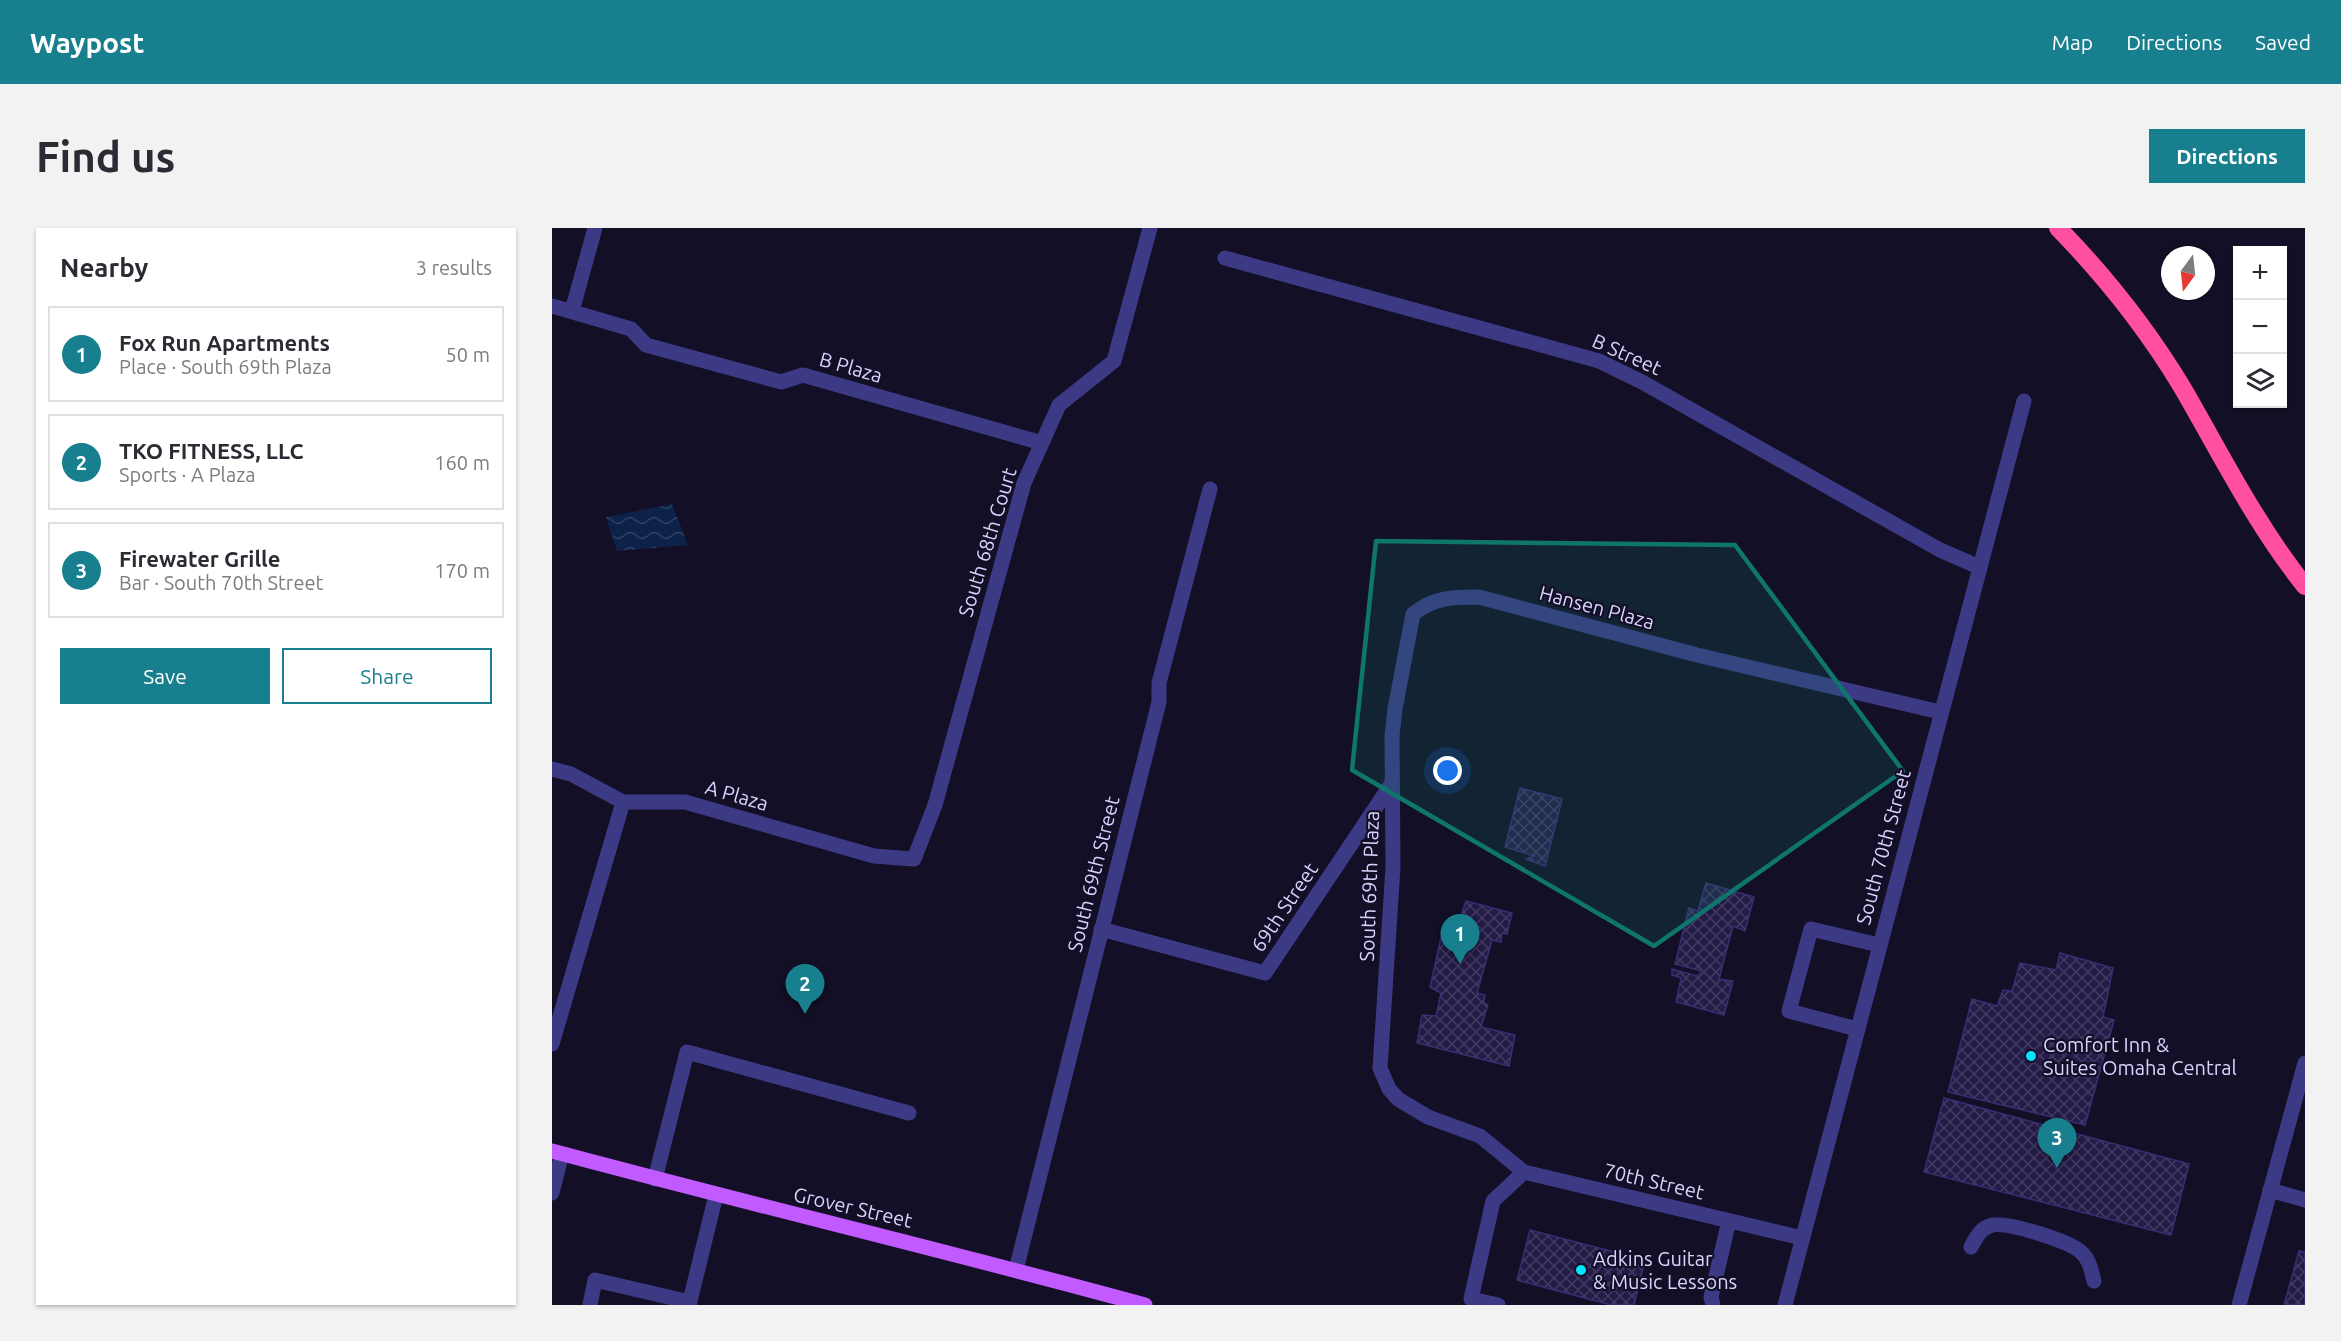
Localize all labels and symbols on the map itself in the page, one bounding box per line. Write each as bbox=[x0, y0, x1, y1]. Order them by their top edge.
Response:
north arrow bbox=[2161, 246, 2215, 300]
street label: B Street bbox=[1589, 329, 1665, 379]
street label: B Plaza bbox=[817, 347, 885, 387]
street label: South 68th Court bbox=[953, 465, 1021, 619]
street label: Hansen Plaza bbox=[1537, 581, 1657, 633]
your location bbox=[1433, 756, 1462, 785]
street label: South 70th Street bbox=[1851, 767, 1915, 927]
street label: A Plaza bbox=[703, 775, 771, 815]
street label: South 69th Street bbox=[1063, 794, 1124, 954]
street label: South 69th Plaza bbox=[1355, 810, 1383, 962]
street label: 69th Street bbox=[1246, 858, 1322, 956]
pin: 1 bbox=[1440, 914, 1480, 964]
pin: 2 bbox=[786, 964, 824, 1014]
place label: Comfort Inn & Suites Omaha Central bbox=[2043, 1033, 2237, 1079]
marker: Comfort Inn & Suites Omaha Central bbox=[2024, 1049, 2038, 1063]
pin: 3 bbox=[2038, 1118, 2076, 1168]
street label: 70th Street bbox=[1602, 1158, 1707, 1204]
street label: Grover Street bbox=[791, 1182, 915, 1232]
place label: Adkins Guitar & Music Lessons bbox=[1593, 1247, 1737, 1293]
marker: Adkins Guitar & Music Lessons bbox=[1574, 1263, 1588, 1277]

